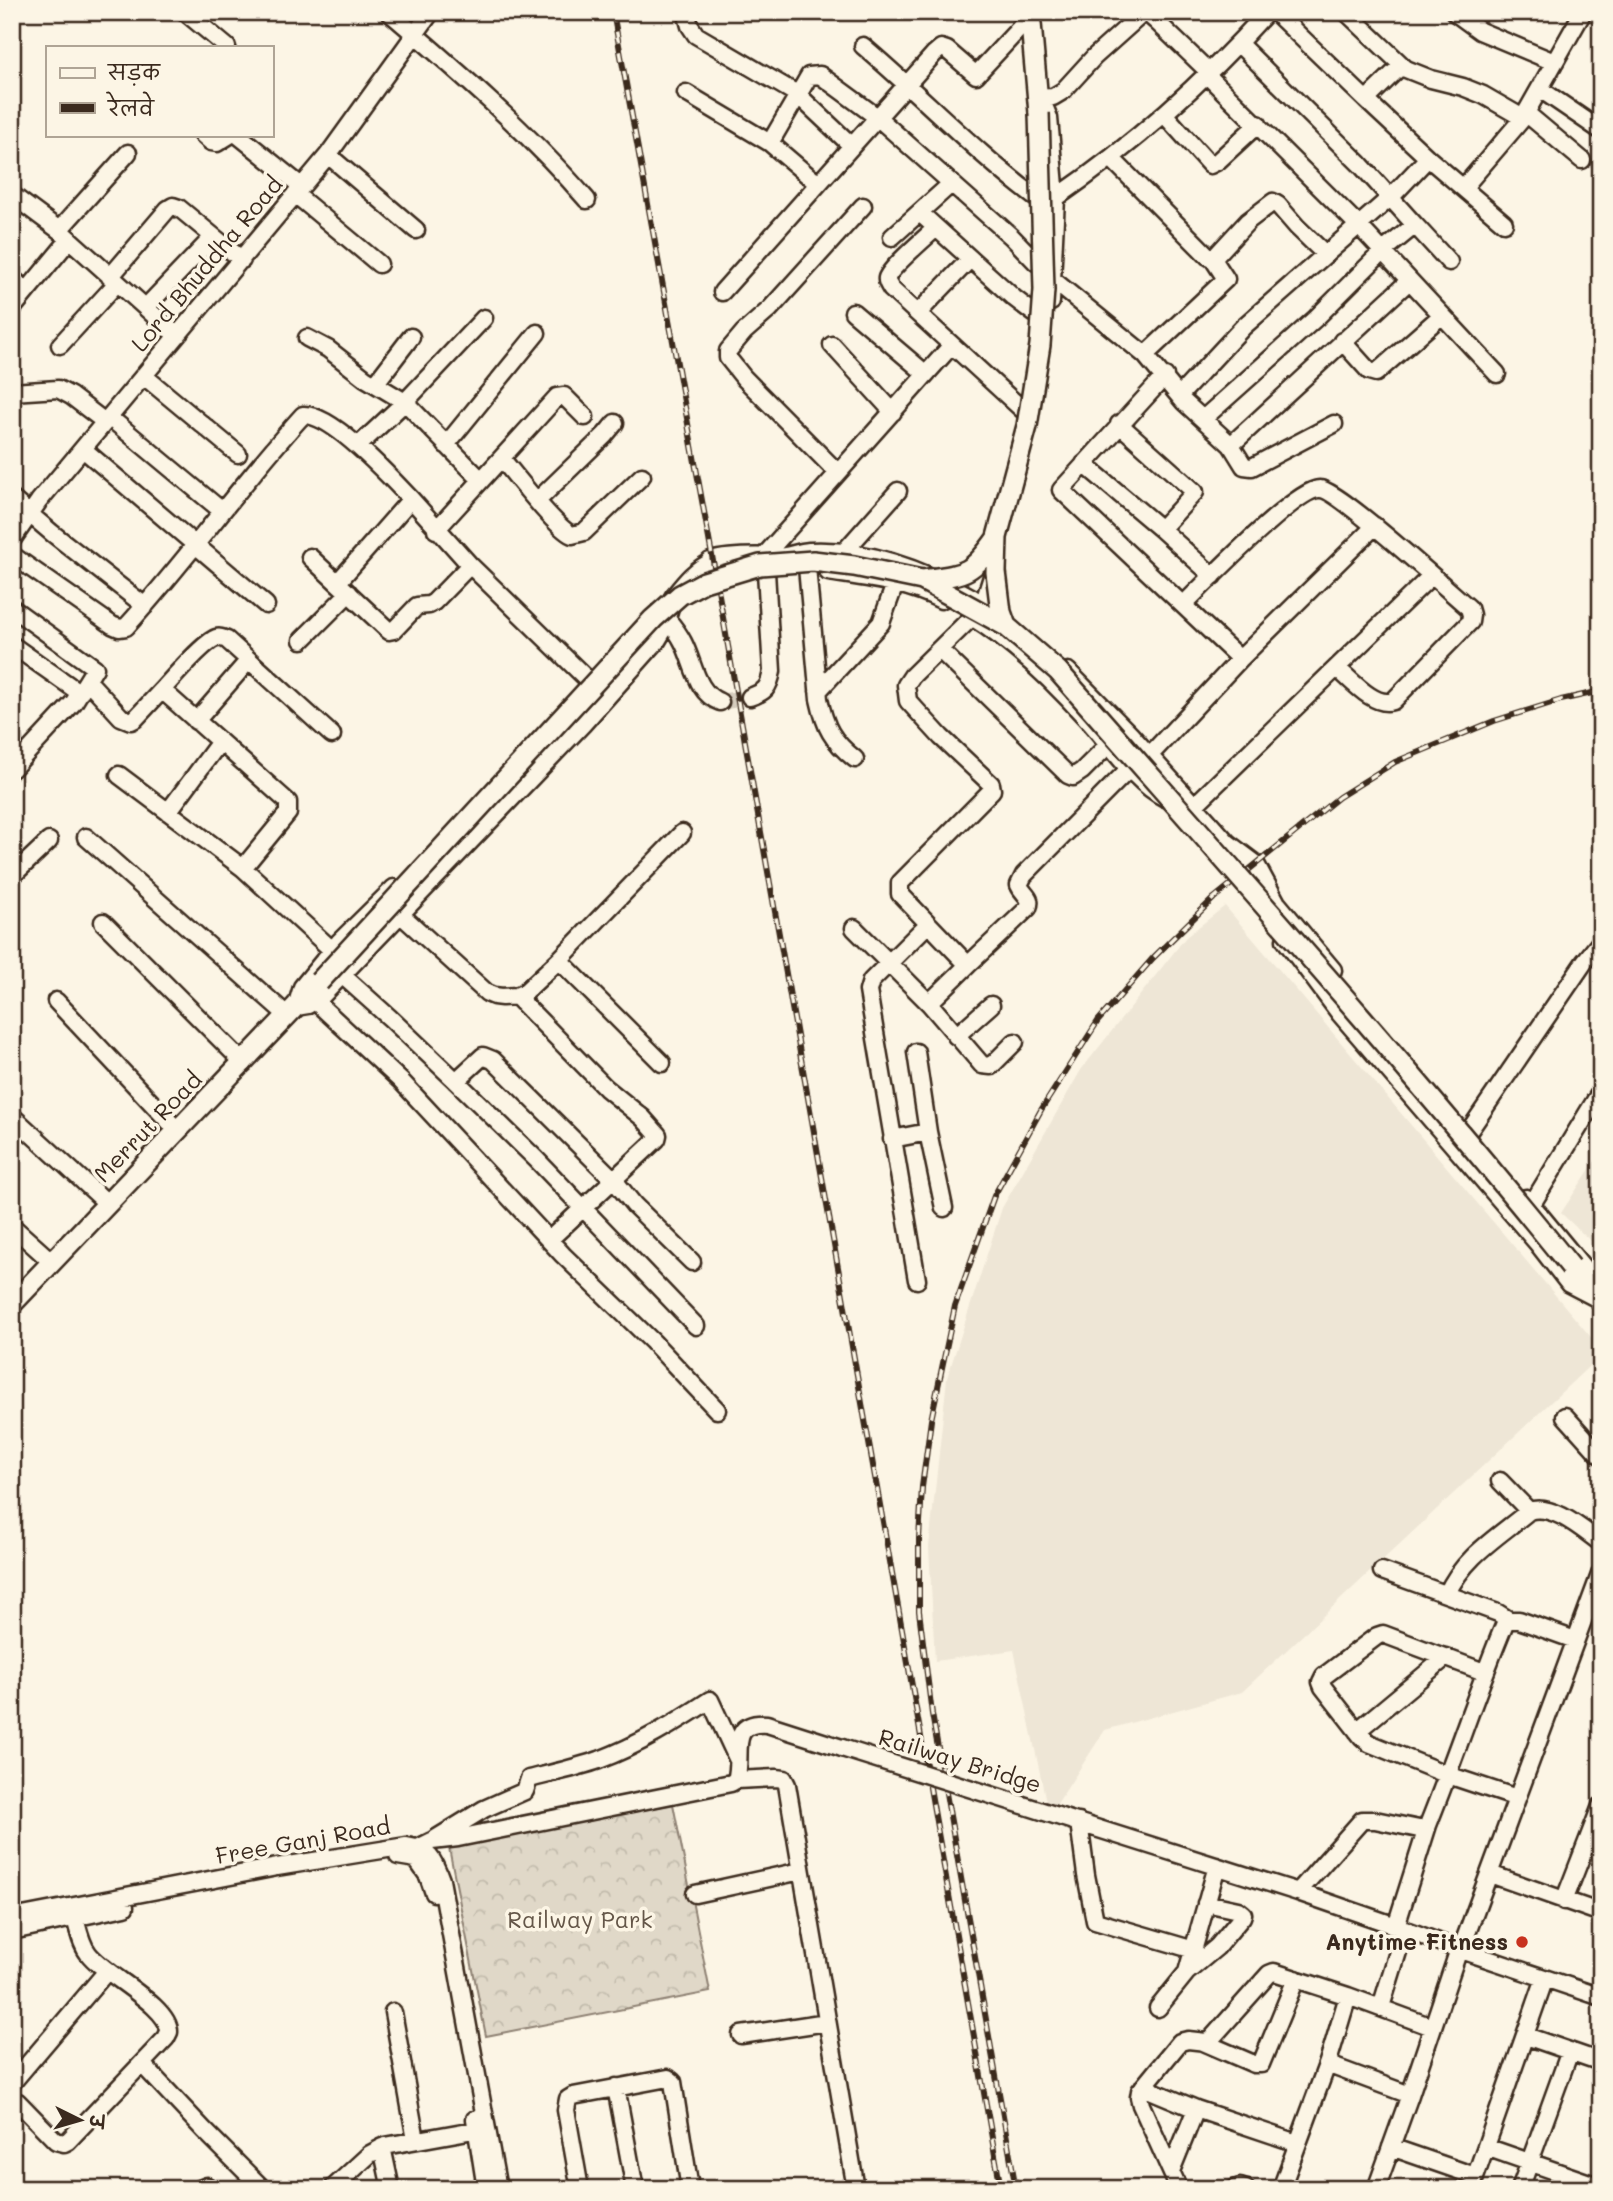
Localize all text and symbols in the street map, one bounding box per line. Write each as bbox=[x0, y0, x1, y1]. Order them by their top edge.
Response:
legend bbox=[46, 46, 273, 136]
text: सड़क bbox=[107, 58, 161, 86]
text: रेलवे bbox=[105, 91, 155, 121]
street label: Lord Bhuddha Road bbox=[124, 169, 288, 357]
street label: Merrut Road bbox=[87, 1064, 208, 1188]
street label: Railway Bridge bbox=[875, 1721, 1045, 1799]
street label: Free Ganj Road bbox=[213, 1810, 392, 1870]
park label: Railway Park bbox=[507, 1904, 653, 1934]
place label: Anytime Fitness bbox=[1325, 1926, 1508, 1956]
marker: Anytime Fitness bbox=[1514, 1934, 1530, 1950]
north arrow bbox=[46, 2086, 116, 2156]
text: उ bbox=[84, 2112, 111, 2131]

